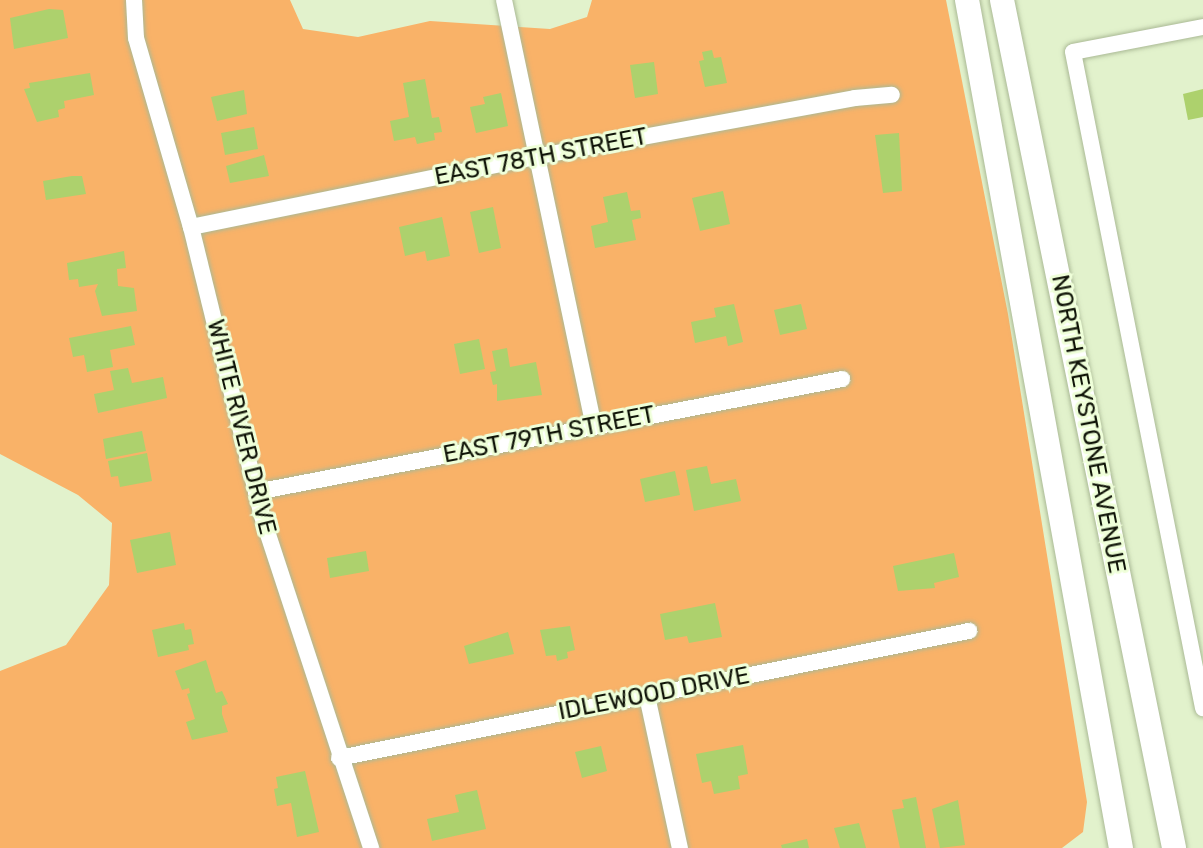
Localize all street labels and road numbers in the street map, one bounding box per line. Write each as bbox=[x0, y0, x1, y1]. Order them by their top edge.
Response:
street label: EAST 78TH STREET bbox=[432, 122, 650, 192]
street label: NORTH KEYSTONE AVENUE bbox=[1045, 272, 1131, 576]
street label: WHITE RIVER DRIVE bbox=[200, 317, 282, 537]
street label: EAST 79TH STREET bbox=[440, 400, 658, 470]
street label: IDLEWOOD DRIVE bbox=[556, 661, 752, 727]

